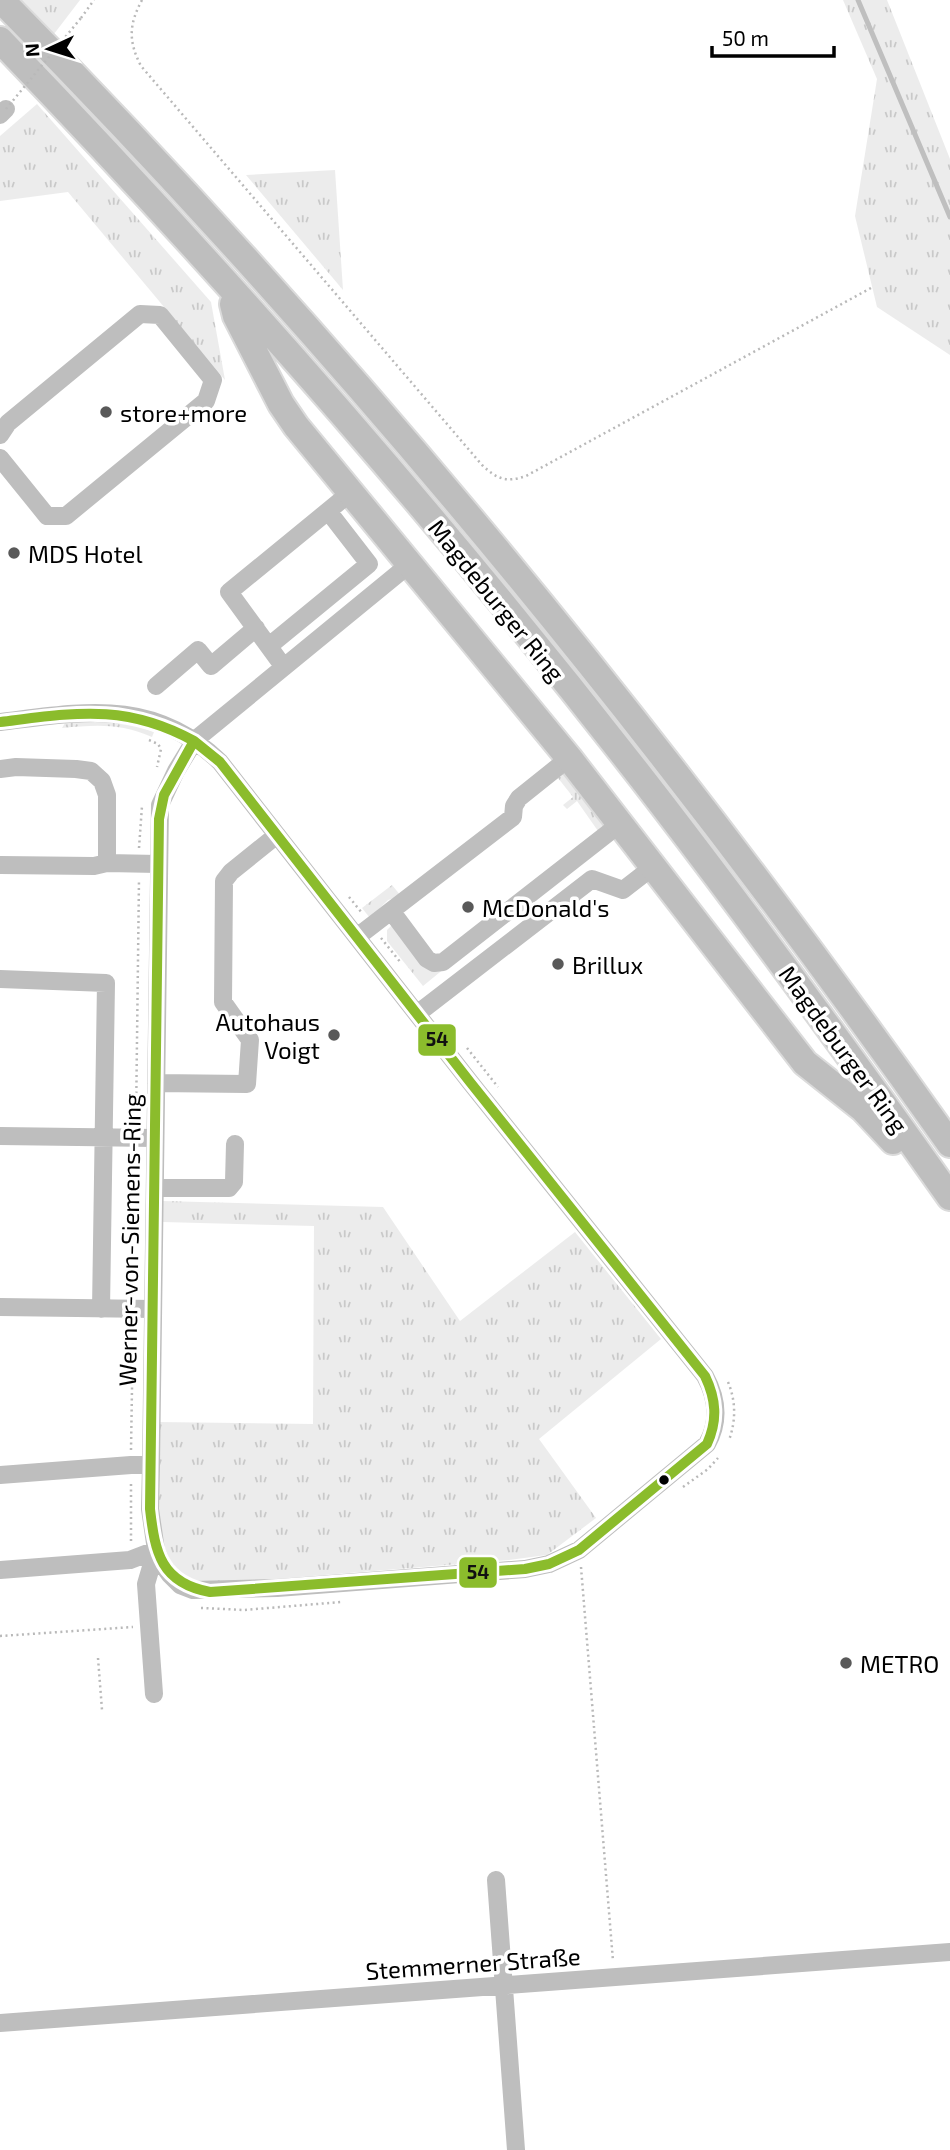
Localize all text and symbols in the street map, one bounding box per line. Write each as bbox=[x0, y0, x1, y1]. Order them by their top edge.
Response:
north arrow bbox=[14, 14, 84, 84]
scale bar bbox=[712, 14, 834, 58]
text: 50 m bbox=[722, 25, 769, 50]
text: N bbox=[20, 43, 43, 58]
place label: store+more bbox=[120, 398, 247, 427]
marker: store+more bbox=[98, 404, 114, 420]
street label: Magdeburger Ring bbox=[423, 513, 571, 687]
place label: MDS Hotel bbox=[28, 539, 143, 568]
marker: MDS Hotel bbox=[6, 545, 22, 561]
place label: McDonald's bbox=[482, 893, 610, 922]
marker: McDonald's bbox=[460, 899, 476, 915]
place label: Brillux bbox=[572, 950, 643, 979]
marker: Brillux bbox=[550, 956, 566, 972]
street label: Magdeburger Ring bbox=[774, 960, 914, 1138]
place label: Autohaus Voigt bbox=[216, 1007, 320, 1064]
line badge: 54 bbox=[417, 1023, 457, 1057]
marker: Autohaus Voigt bbox=[326, 1027, 342, 1043]
text: 54 bbox=[426, 1027, 448, 1050]
street label: Werner-von-Siemens-Ring bbox=[112, 1093, 146, 1387]
unlabelled marker bbox=[657, 1473, 671, 1487]
line badge: 54 bbox=[458, 1556, 498, 1589]
text: 54 bbox=[467, 1560, 489, 1583]
place label: METRO bbox=[860, 1649, 939, 1678]
marker: METRO bbox=[838, 1655, 854, 1671]
street label: Stemmerner Straße bbox=[364, 1941, 582, 1985]

